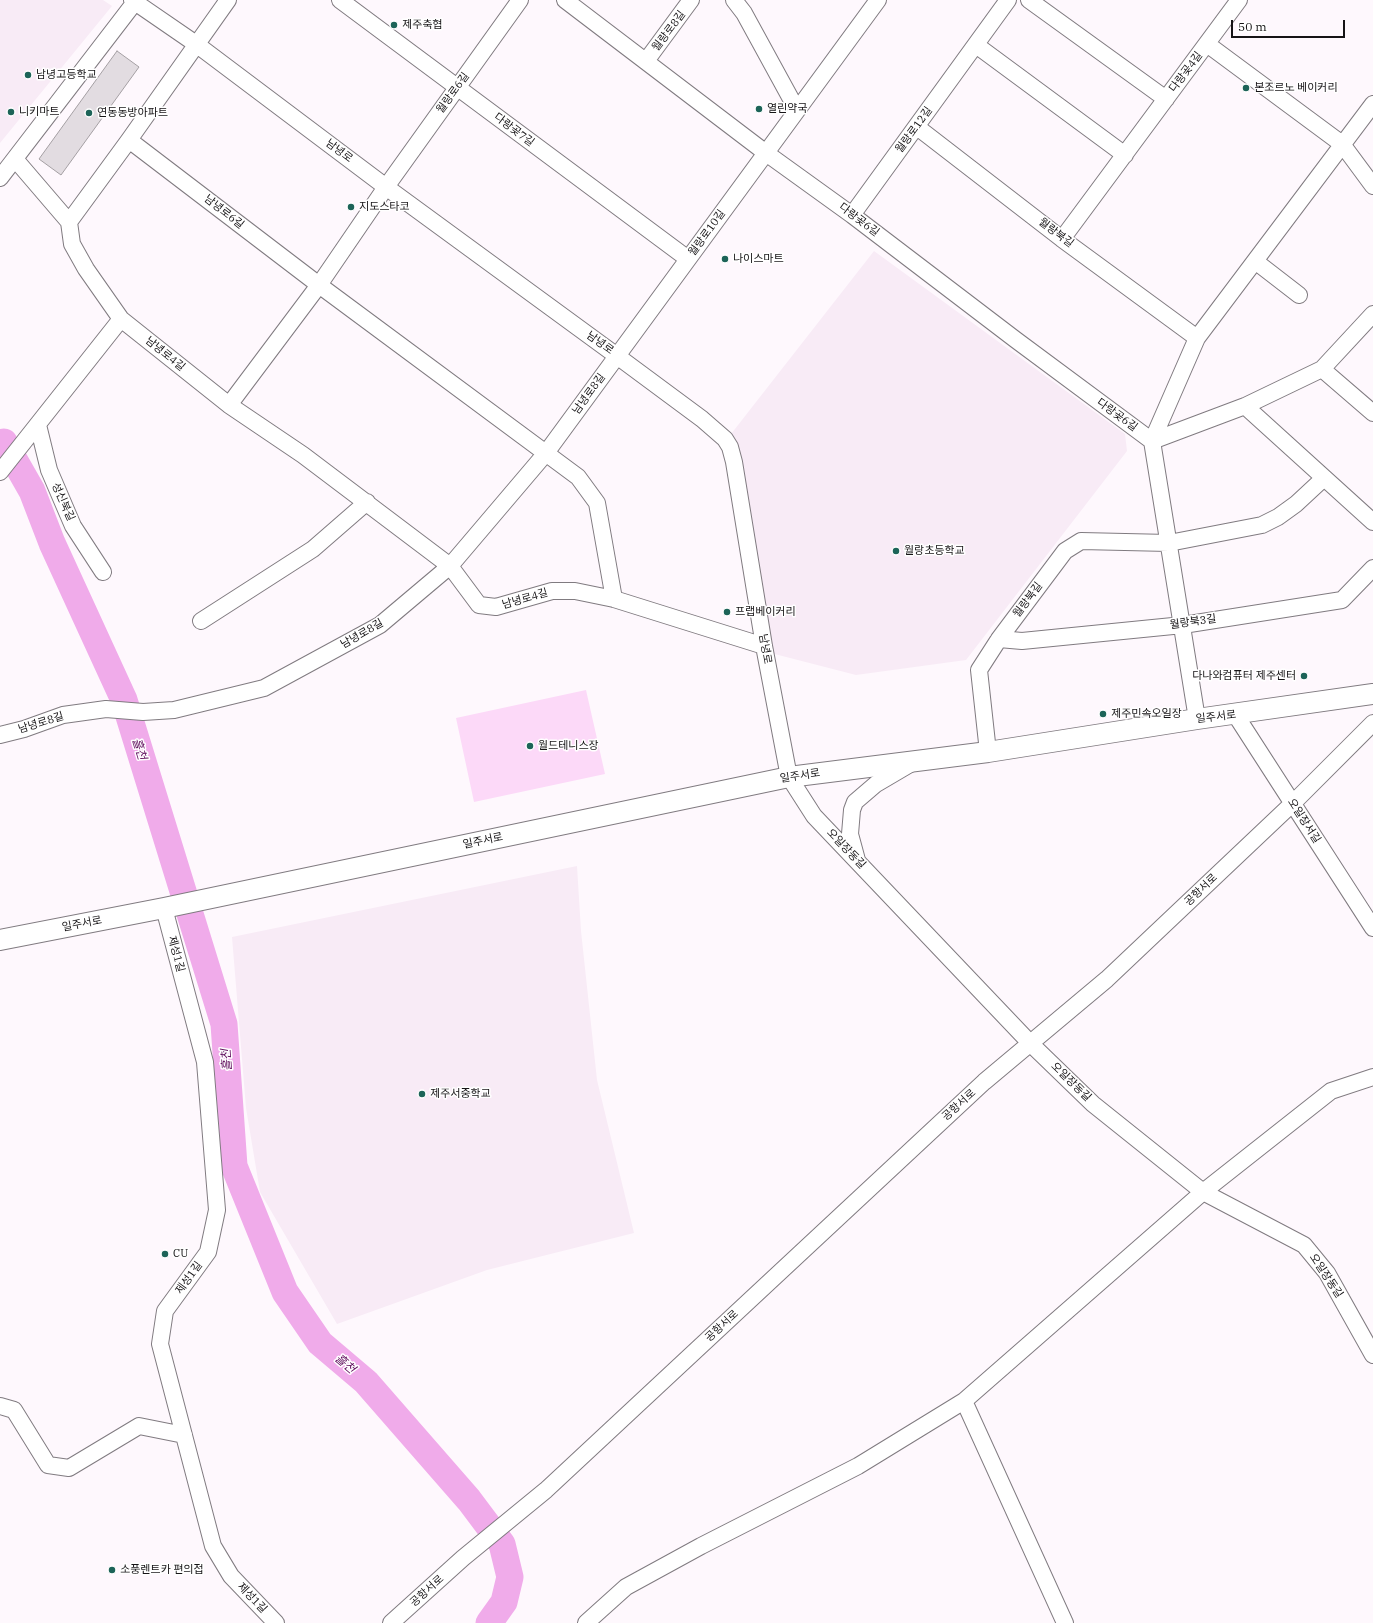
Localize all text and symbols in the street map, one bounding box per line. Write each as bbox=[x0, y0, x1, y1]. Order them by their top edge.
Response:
street label: 월랑로8길 bbox=[650, 8, 688, 54]
scale bar bbox=[1233, 12, 1347, 38]
place label: 제주축협 bbox=[402, 18, 442, 32]
text: 50 m bbox=[1238, 19, 1267, 34]
marker: 제주축협 bbox=[389, 20, 399, 30]
street label: 다랑곶4길 bbox=[1167, 49, 1205, 95]
place label: 남녕고등학교 bbox=[36, 68, 97, 82]
marker: 남녕고등학교 bbox=[23, 70, 33, 80]
street label: 월랑로6길 bbox=[434, 70, 472, 116]
place label: 본조르노 베이커리 bbox=[1254, 81, 1338, 95]
marker: 본조르노 베이커리 bbox=[1241, 83, 1251, 93]
place label: 열린약국 bbox=[767, 102, 807, 116]
marker: 열린약국 bbox=[754, 104, 764, 114]
street label: 월랑로12길 bbox=[893, 104, 935, 156]
place label: 니키마트 bbox=[19, 105, 59, 119]
place label: 연동동방아파트 bbox=[97, 106, 168, 120]
marker: 니키마트 bbox=[6, 107, 16, 117]
marker: 연동동방아파트 bbox=[84, 108, 94, 118]
street label: 다랑곶7길 bbox=[491, 111, 537, 149]
street label: 남녕로 bbox=[323, 137, 355, 165]
street label: 남녕로6길 bbox=[201, 192, 247, 232]
place label: 지도스타코 bbox=[359, 200, 410, 214]
street label: 다랑곶6길 bbox=[836, 201, 882, 239]
marker: 지도스타코 bbox=[346, 202, 356, 212]
street label: 월랑로10길 bbox=[686, 207, 728, 259]
street label: 월랑북길 bbox=[1036, 216, 1076, 250]
place label: 나이스마트 bbox=[733, 252, 784, 266]
marker: 나이스마트 bbox=[720, 254, 730, 264]
street label: 남녕로 bbox=[584, 329, 616, 357]
street label: 남녕로4길 bbox=[143, 334, 187, 374]
street label: 남녕로8길 bbox=[570, 371, 608, 417]
street label: 다랑곶6길 bbox=[1094, 396, 1140, 434]
street label: 성신북길 bbox=[49, 481, 77, 523]
place label: 월랑초등학교 bbox=[904, 544, 965, 558]
marker: 월랑초등학교 bbox=[891, 546, 901, 556]
street label: 월랑북길 bbox=[1011, 580, 1045, 620]
street label: 남녕로4길 bbox=[501, 586, 549, 612]
place label: 프랩베이커리 bbox=[735, 605, 796, 619]
marker: 프랩베이커리 bbox=[722, 607, 732, 617]
street label: 월랑북3길 bbox=[1169, 612, 1217, 632]
street label: 남녕로8길 bbox=[338, 617, 386, 651]
street label: 남녕로 bbox=[756, 633, 774, 665]
place label: 다나와컴퓨터 제주센터 bbox=[1192, 669, 1296, 683]
marker: 다나와컴퓨터 제주센터 bbox=[1299, 671, 1309, 681]
place label: 제주민속오일장 bbox=[1111, 707, 1182, 721]
street label: 일주서로 bbox=[1195, 708, 1237, 726]
marker: 제주민속오일장 bbox=[1098, 709, 1108, 719]
street label: 남녕로8길 bbox=[17, 710, 65, 736]
water label: 흘천 bbox=[129, 736, 149, 762]
place label: 월드테니스장 bbox=[538, 739, 599, 753]
marker: 월드테니스장 bbox=[525, 741, 535, 751]
street label: 일주서로 bbox=[779, 766, 821, 786]
street label: 오일장서길 bbox=[1285, 796, 1323, 846]
street label: 오일장동길 bbox=[824, 826, 868, 872]
street label: 일주서로 bbox=[462, 830, 504, 852]
street label: 공항서로 bbox=[1182, 871, 1220, 909]
street label: 일주서로 bbox=[61, 914, 103, 934]
street label: 제성1길 bbox=[165, 934, 187, 974]
water label: 흘천 bbox=[219, 1048, 235, 1072]
street label: 오일장동길 bbox=[1048, 1060, 1094, 1104]
place label: 제주서중학교 bbox=[430, 1087, 491, 1101]
street label: 공항서로 bbox=[940, 1087, 978, 1123]
marker: 제주서중학교 bbox=[417, 1089, 427, 1099]
place label: CU bbox=[173, 1247, 188, 1261]
marker: CU bbox=[160, 1249, 170, 1259]
street label: 오일장동길 bbox=[1306, 1251, 1346, 1301]
street label: 제성1길 bbox=[173, 1259, 205, 1297]
street label: 공항서로 bbox=[703, 1307, 741, 1345]
water label: 흘천 bbox=[332, 1351, 358, 1377]
place label: 소풍렌트카 편의접 bbox=[120, 1563, 204, 1577]
marker: 소풍렌트카 편의접 bbox=[107, 1565, 117, 1575]
street label: 공항서로 bbox=[408, 1573, 446, 1609]
street label: 제성1길 bbox=[234, 1580, 270, 1616]

